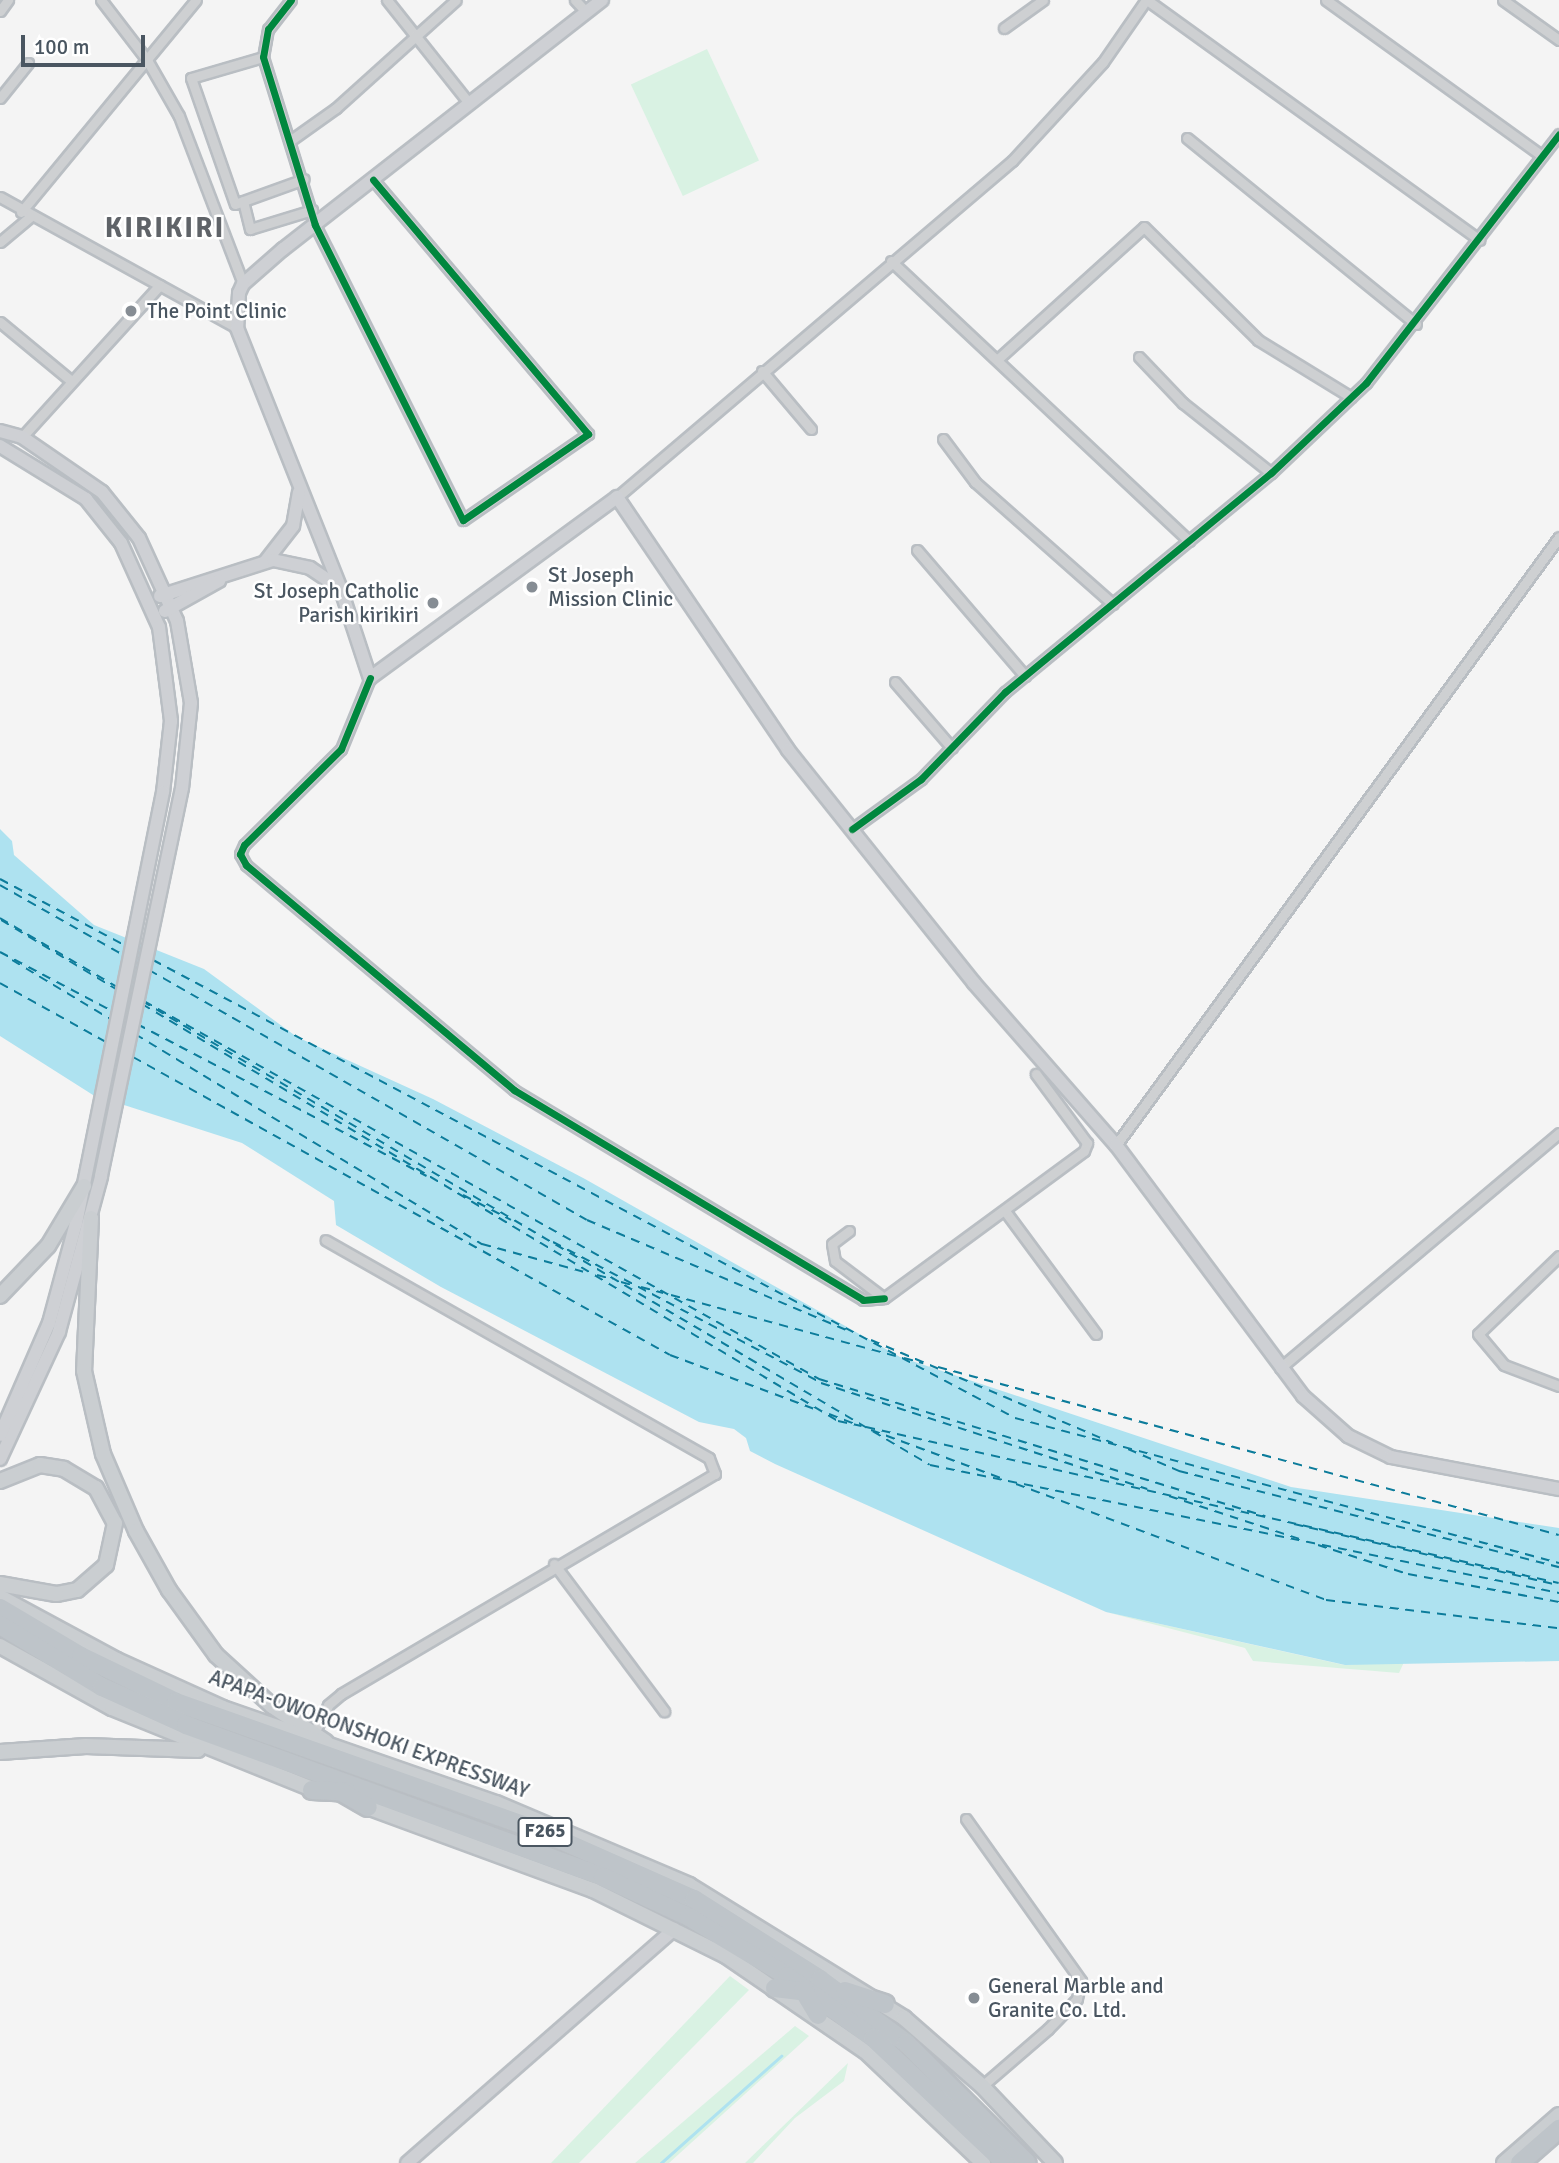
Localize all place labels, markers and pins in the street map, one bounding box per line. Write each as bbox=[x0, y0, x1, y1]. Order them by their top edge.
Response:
place label: The Point Clinic bbox=[147, 298, 287, 324]
marker: The Point Clinic bbox=[121, 301, 141, 321]
place label: St Joseph Mission Clinic bbox=[548, 562, 673, 612]
marker: St Joseph Mission Clinic bbox=[522, 577, 542, 597]
place label: St Joseph Catholic Parish kirikiri bbox=[254, 578, 419, 628]
marker: St Joseph Catholic Parish kirikiri bbox=[425, 595, 441, 611]
place label: General Marble and Granite Co. Ltd. bbox=[988, 1973, 1164, 2023]
marker: General Marble and Granite Co. Ltd. bbox=[966, 1990, 982, 2006]

